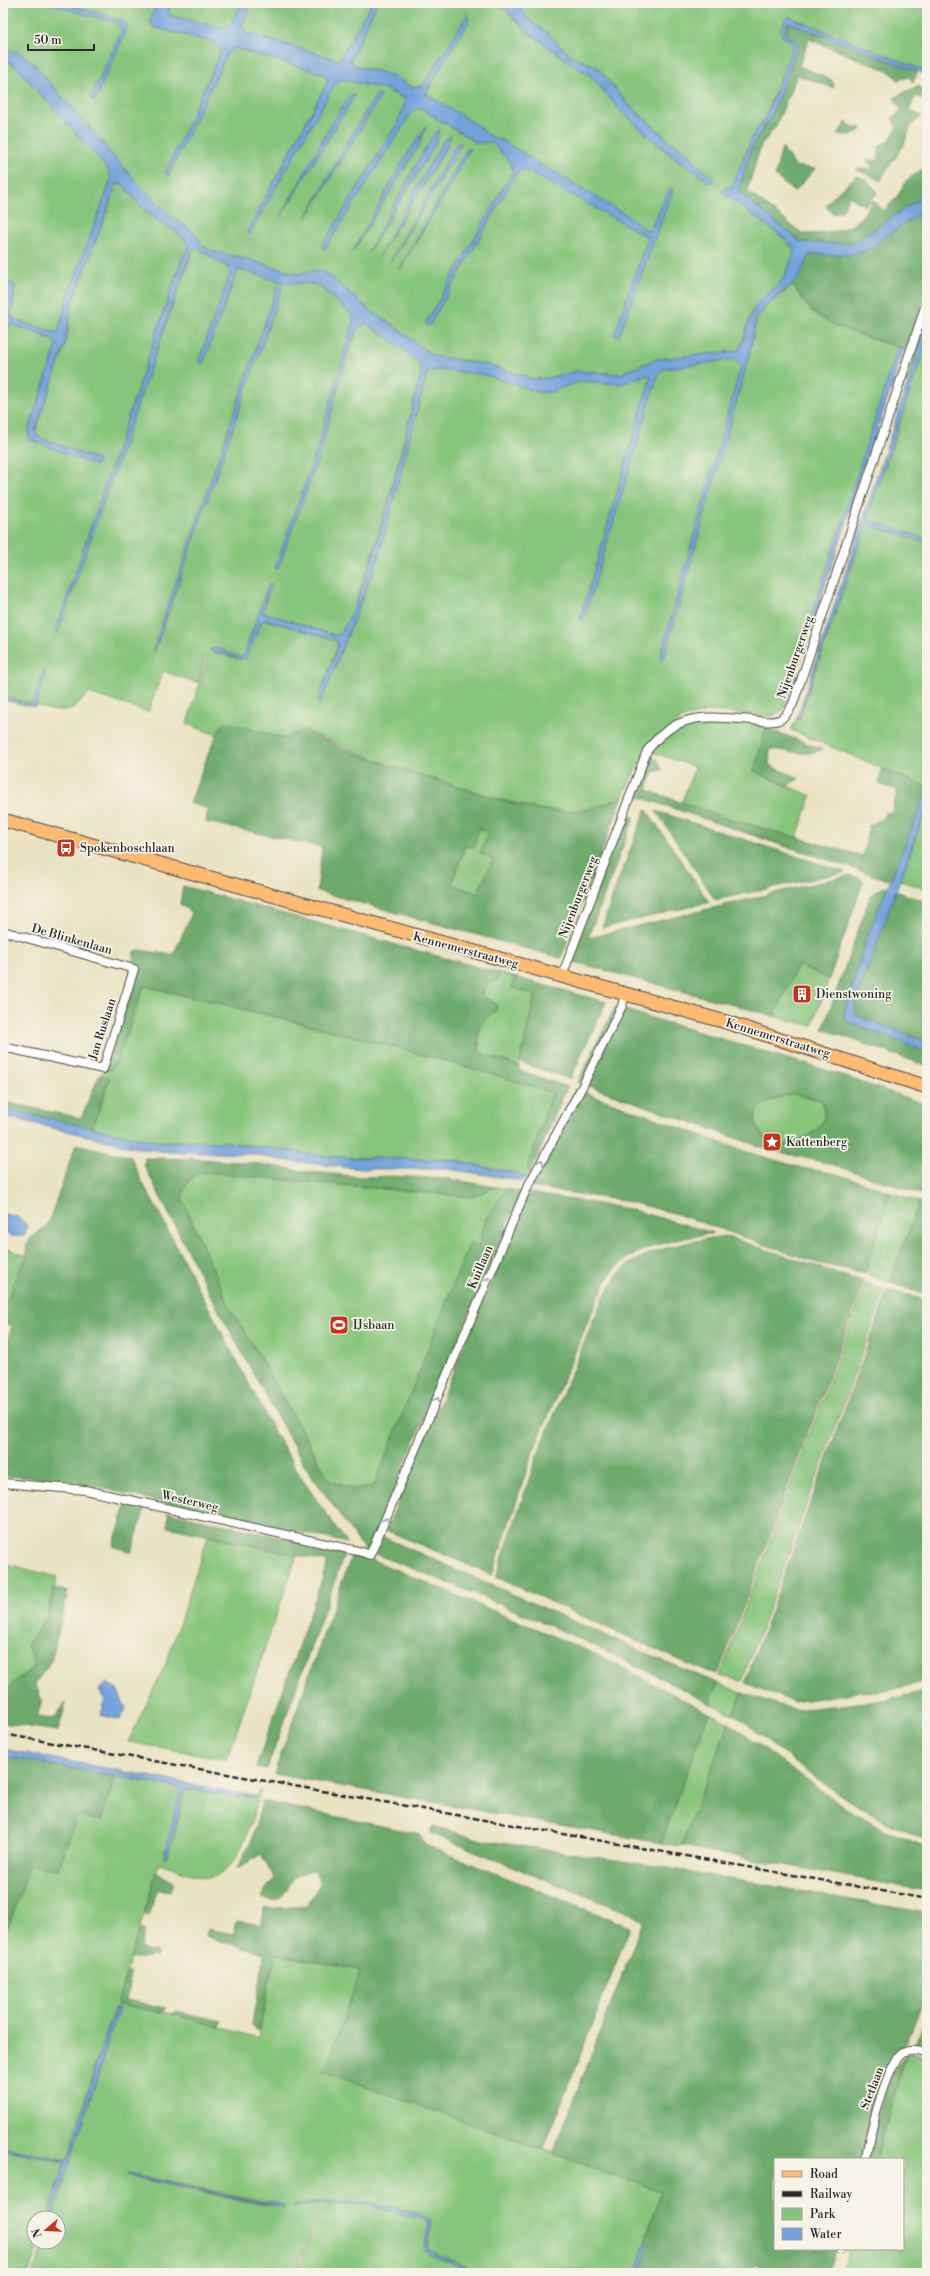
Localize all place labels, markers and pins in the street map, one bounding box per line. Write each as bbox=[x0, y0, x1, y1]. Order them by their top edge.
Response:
bus stop icon: Spokenboschlaan bbox=[55, 837, 77, 859]
place label: Spokenboschlaan bbox=[80, 841, 175, 856]
building icon: Dienstwoning bbox=[791, 983, 813, 1005]
place label: Dienstwoning bbox=[816, 987, 892, 1002]
place icon: Kattenberg bbox=[761, 1131, 783, 1153]
place label: Kattenberg bbox=[786, 1135, 848, 1150]
sports icon: IJsbaan bbox=[328, 1314, 350, 1336]
place label: IJsbaan bbox=[353, 1318, 394, 1333]

